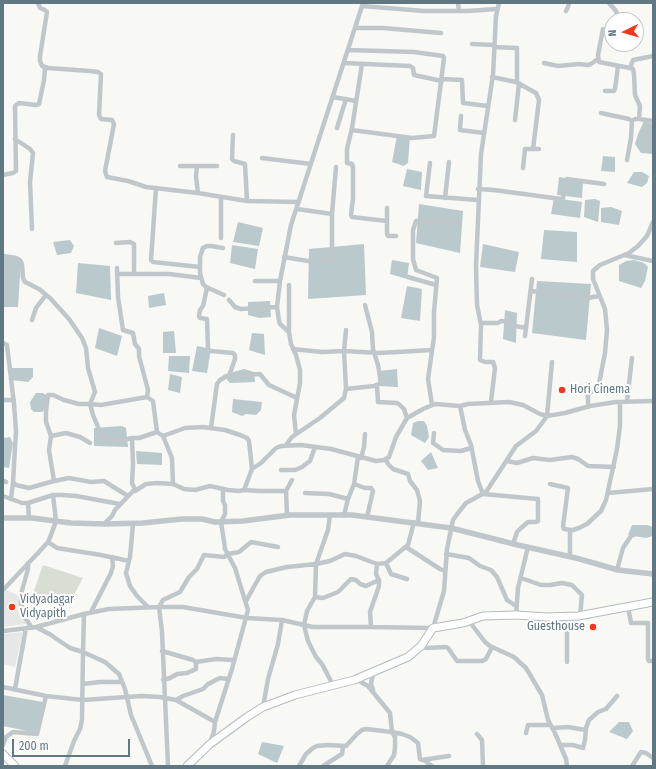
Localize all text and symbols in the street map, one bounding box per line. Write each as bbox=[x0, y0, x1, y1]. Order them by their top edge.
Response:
north arrow bbox=[604, 12, 644, 52]
text: N bbox=[606, 29, 619, 37]
place label: Hori Cinema bbox=[570, 383, 630, 397]
marker: Hori Cinema bbox=[557, 385, 567, 395]
place label: Vidyadagar Vidyapith bbox=[20, 593, 74, 621]
marker: Vidyadagar Vidyapith bbox=[7, 602, 17, 612]
place label: Guesthouse bbox=[527, 620, 585, 634]
marker: Guesthouse bbox=[588, 622, 598, 632]
scale bar bbox=[14, 731, 132, 757]
text: 200 m bbox=[19, 739, 49, 753]

